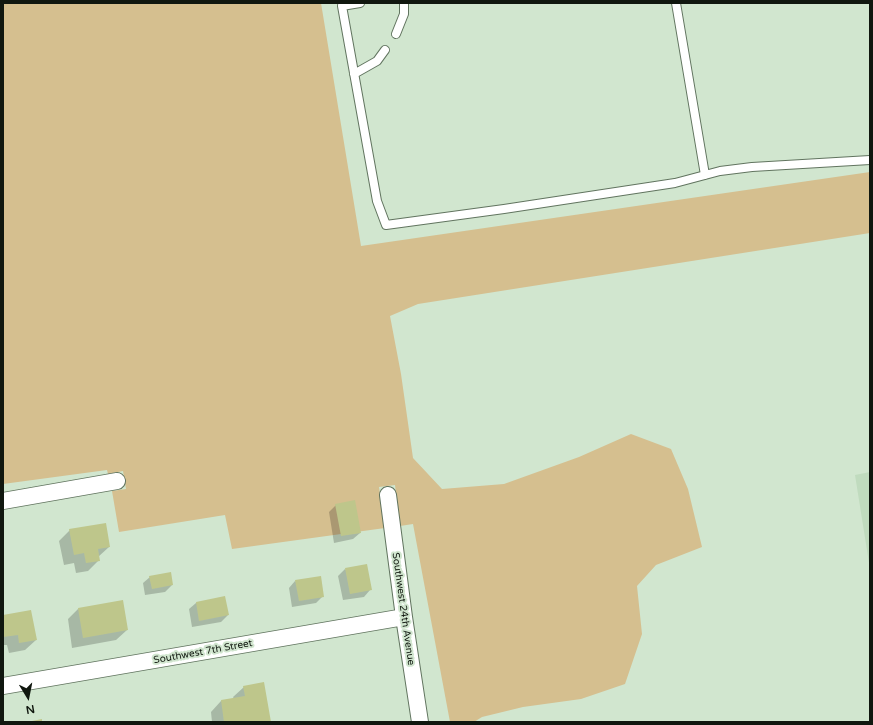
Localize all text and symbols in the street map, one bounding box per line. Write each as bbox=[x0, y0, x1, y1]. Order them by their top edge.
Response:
street label: Southwest 24th Avenue bbox=[389, 552, 417, 666]
street label: Southwest 7th Street bbox=[153, 637, 253, 667]
north arrow bbox=[8, 677, 48, 717]
text: N bbox=[25, 702, 36, 716]

